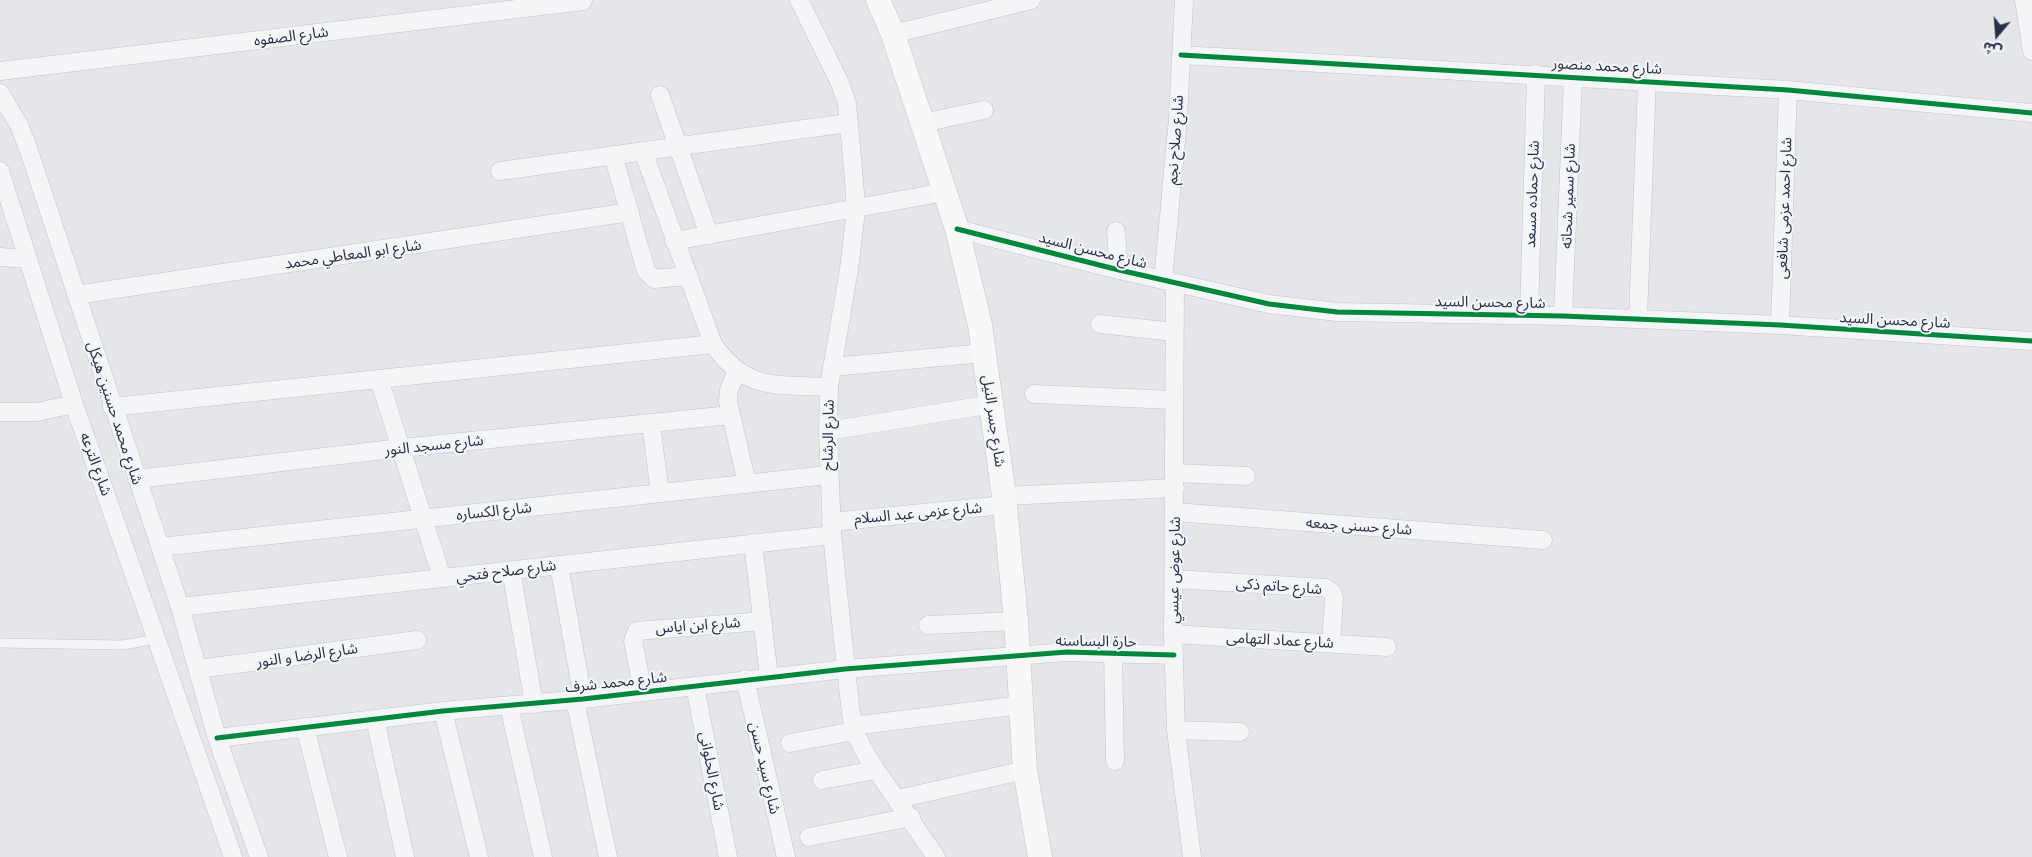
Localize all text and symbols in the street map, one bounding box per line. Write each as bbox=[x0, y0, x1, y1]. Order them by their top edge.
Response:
north arrow bbox=[1972, 10, 2022, 60]
street label: شارع الصفوه bbox=[253, 22, 329, 50]
text: ش bbox=[1981, 39, 2004, 60]
street label: شارع محمد منصور bbox=[1552, 54, 1662, 78]
street label: شارع صلاح نجم bbox=[1163, 94, 1187, 186]
street label: شارع احمد عزمى شافعى bbox=[1773, 137, 1795, 279]
street label: شارع حماده مسعد bbox=[1521, 140, 1543, 248]
street label: شارع سمير شحاته bbox=[1557, 143, 1579, 249]
street label: شارع محسن السيد bbox=[1037, 228, 1149, 272]
street label: شارع ابو المعاطي محمد bbox=[284, 235, 422, 273]
street label: شارع محسن السيد bbox=[1434, 292, 1546, 312]
street label: شارع محسن السيد bbox=[1839, 308, 1951, 332]
street label: شارع محمد حسنين هيكل bbox=[83, 339, 147, 487]
street label: شارع جسر النيل bbox=[979, 374, 1009, 468]
street label: شارع الرشاح bbox=[818, 399, 838, 471]
street label: شارع الترعه bbox=[76, 430, 116, 498]
street label: شارع مسجد النور bbox=[384, 431, 484, 459]
street label: شارع الكساره bbox=[455, 498, 533, 524]
street label: شارع عزمى عبد السلام bbox=[853, 498, 983, 528]
street label: شارع حسنى جمعه bbox=[1305, 513, 1413, 539]
street label: شارع عوض عيسي bbox=[1164, 516, 1184, 624]
street label: شارع صلاح فتحي bbox=[455, 556, 557, 586]
street label: شارع حاتم ذكى bbox=[1235, 574, 1323, 598]
street label: شارع ابن اياس bbox=[655, 613, 741, 637]
street label: شارع عماد التهامى bbox=[1226, 628, 1334, 652]
street label: حارة البساسنه bbox=[1055, 631, 1137, 651]
street label: شارع الرضا و النور bbox=[255, 639, 359, 671]
street label: شارع محمد شرف bbox=[564, 668, 668, 696]
street label: شارع سيد حسن bbox=[746, 720, 784, 816]
street label: شارع الحلوانى bbox=[696, 730, 728, 812]

